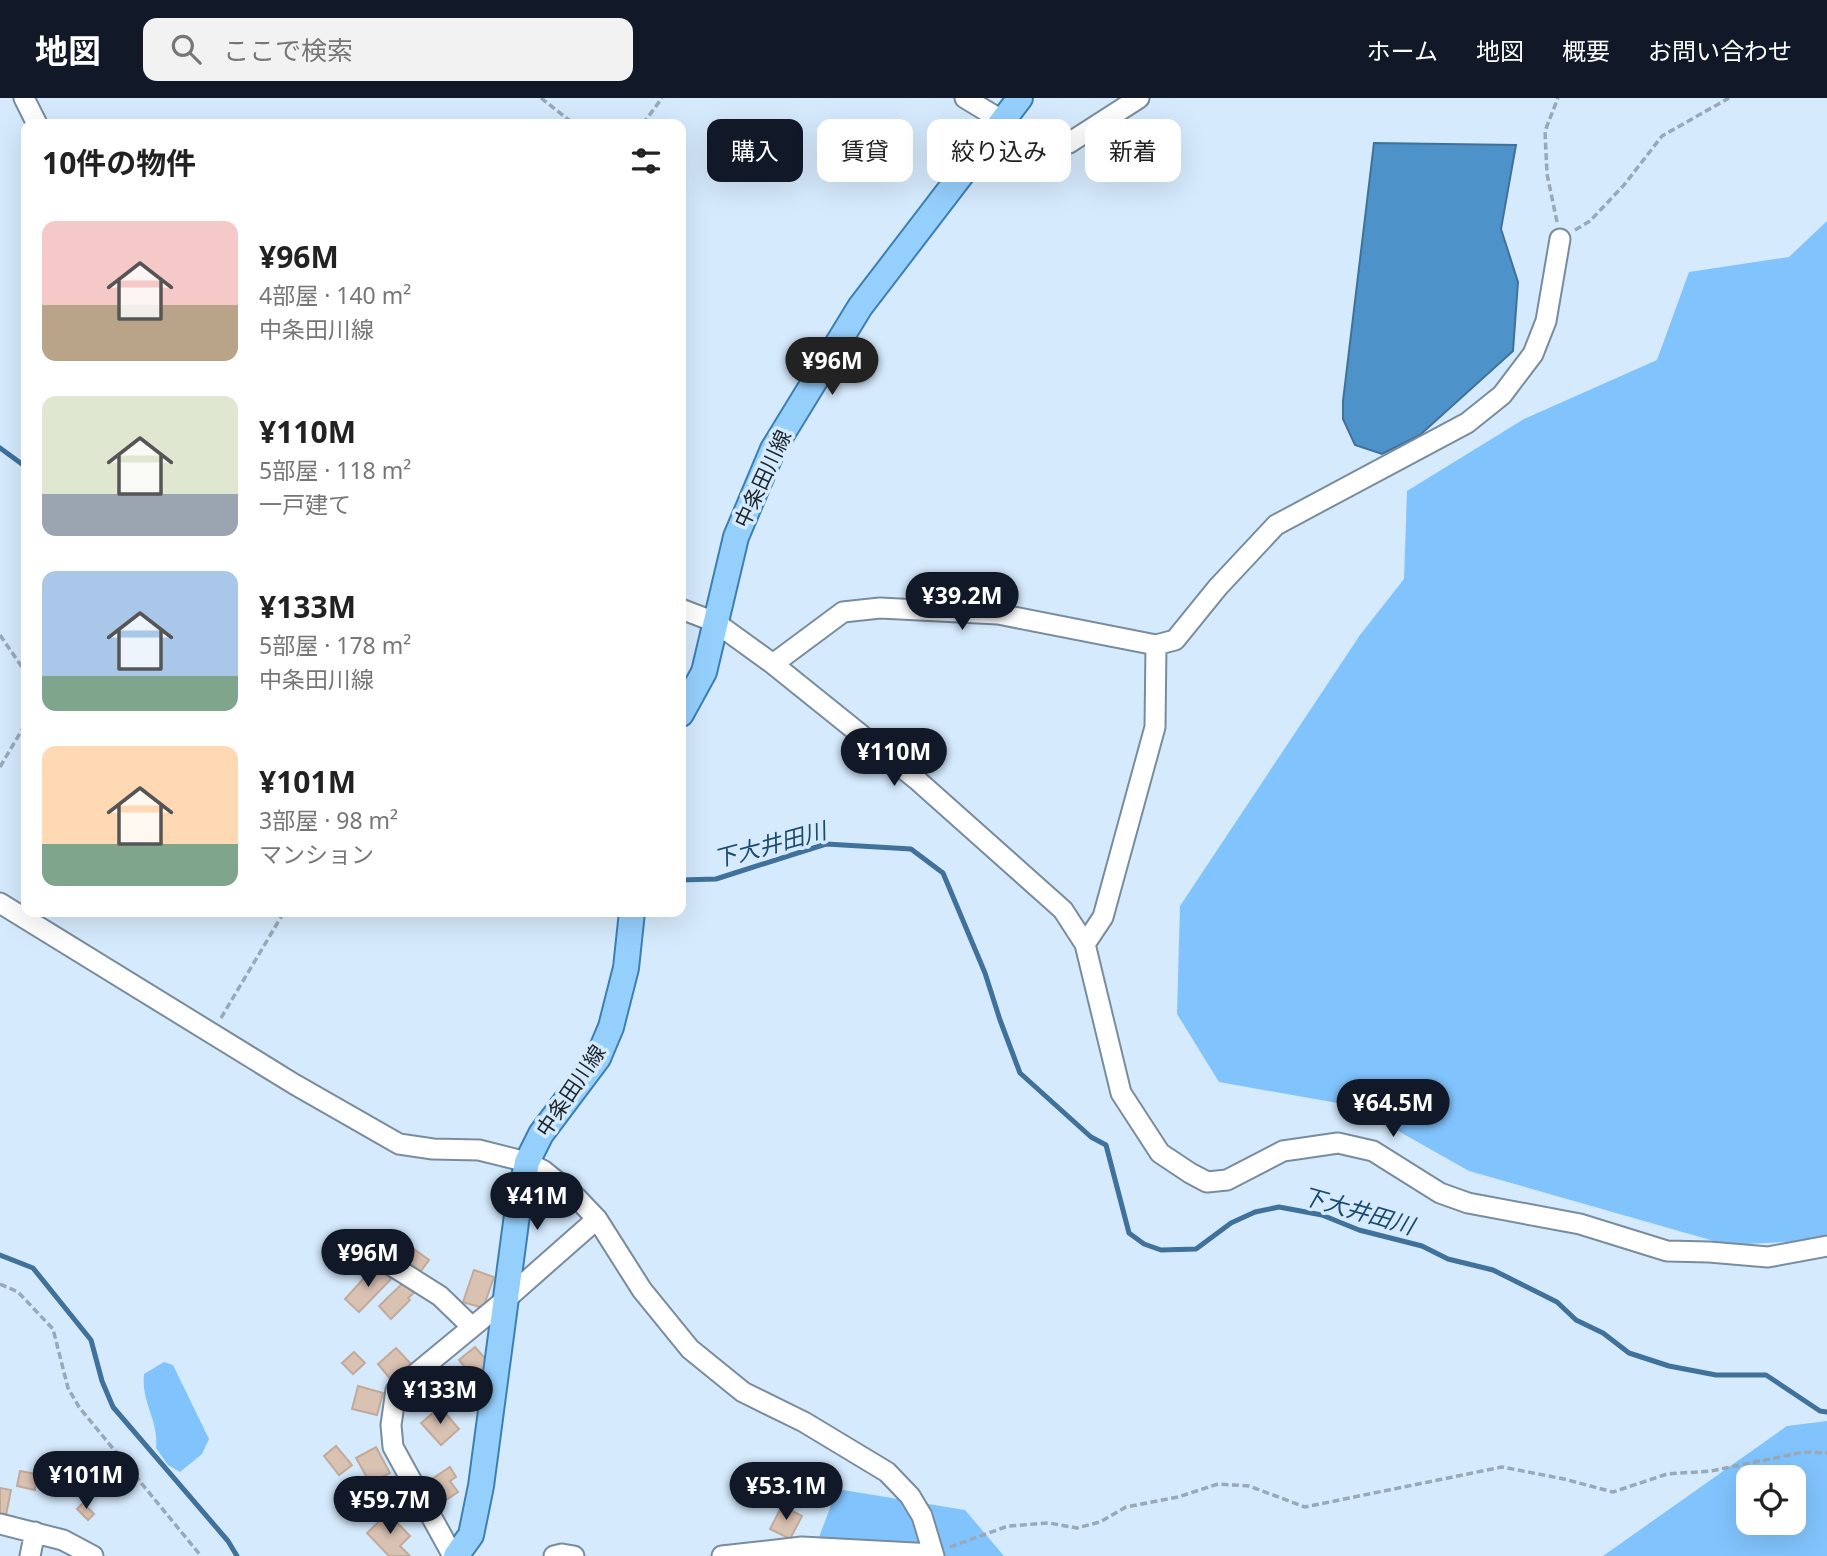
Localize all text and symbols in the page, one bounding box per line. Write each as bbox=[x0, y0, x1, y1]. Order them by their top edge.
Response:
search box bbox=[143, 18, 633, 81]
text: 地図 bbox=[35, 28, 101, 73]
icon: search bbox=[167, 30, 205, 68]
text: ここで検索 bbox=[223, 32, 353, 68]
text: ホーム bbox=[1367, 34, 1438, 67]
text: 地図 bbox=[1476, 34, 1524, 67]
text: 概要 bbox=[1562, 34, 1610, 67]
text: お問い合わせ bbox=[1648, 34, 1792, 67]
chip: 購入 bbox=[707, 119, 803, 182]
chip: 賃貸 bbox=[817, 119, 913, 182]
chip: 絞り込み bbox=[927, 119, 1071, 182]
chip: 新着 bbox=[1085, 119, 1181, 182]
text: 10件の物件 bbox=[42, 142, 196, 183]
icon: filters bbox=[627, 142, 665, 180]
text: ¥96M bbox=[259, 236, 339, 277]
icon: home bbox=[98, 249, 182, 333]
text: 4部屋 · 140 m² bbox=[259, 279, 411, 311]
text: 中条田川線 bbox=[259, 313, 374, 345]
pin: ¥96M bbox=[791, 338, 873, 397]
text: ¥96M bbox=[801, 344, 863, 376]
text: ¥110M bbox=[259, 411, 356, 452]
icon: home bbox=[98, 424, 182, 508]
street label: 中条田川線 bbox=[727, 425, 797, 532]
text: 5部屋 · 118 m² bbox=[259, 454, 411, 486]
text: 一戸建て bbox=[259, 488, 351, 520]
pin: ¥39.2M bbox=[905, 573, 1019, 632]
text: ¥39.2M bbox=[922, 579, 1002, 611]
text: ¥133M bbox=[259, 586, 356, 627]
icon: home bbox=[98, 599, 182, 683]
text: 5部屋 · 178 m² bbox=[259, 629, 411, 661]
text: 中条田川線 bbox=[259, 663, 374, 695]
pin: ¥110M bbox=[845, 728, 943, 788]
text: ¥110M bbox=[857, 735, 931, 767]
text: ¥101M bbox=[259, 761, 356, 802]
icon: home bbox=[98, 774, 182, 858]
text: 3部屋 · 98 m² bbox=[259, 804, 398, 836]
water label: 下大井田川 bbox=[710, 813, 832, 874]
text: マンション bbox=[259, 838, 374, 870]
street label: 中条田川線 bbox=[529, 1039, 611, 1142]
pin: ¥64.5M bbox=[1336, 1080, 1450, 1139]
text: ¥64.5M bbox=[1353, 1086, 1433, 1118]
pin: ¥41M bbox=[496, 1172, 578, 1232]
text: ¥41M bbox=[506, 1179, 568, 1211]
water label: 下大井田川 bbox=[1299, 1179, 1421, 1242]
pin: ¥96M bbox=[327, 1230, 409, 1289]
text: ¥96M bbox=[337, 1236, 399, 1268]
pin: ¥133M bbox=[391, 1366, 489, 1426]
text: ¥133M bbox=[403, 1373, 477, 1405]
pin: ¥101M bbox=[37, 1452, 135, 1511]
text: ¥101M bbox=[49, 1458, 123, 1490]
pin: ¥53.1M bbox=[729, 1462, 843, 1522]
map controls bbox=[1736, 1465, 1806, 1535]
button: locate bbox=[1736, 1465, 1806, 1535]
text: ¥53.1M bbox=[746, 1469, 826, 1501]
pin: ¥59.7M bbox=[333, 1476, 447, 1536]
text: ¥59.7M bbox=[350, 1483, 430, 1515]

